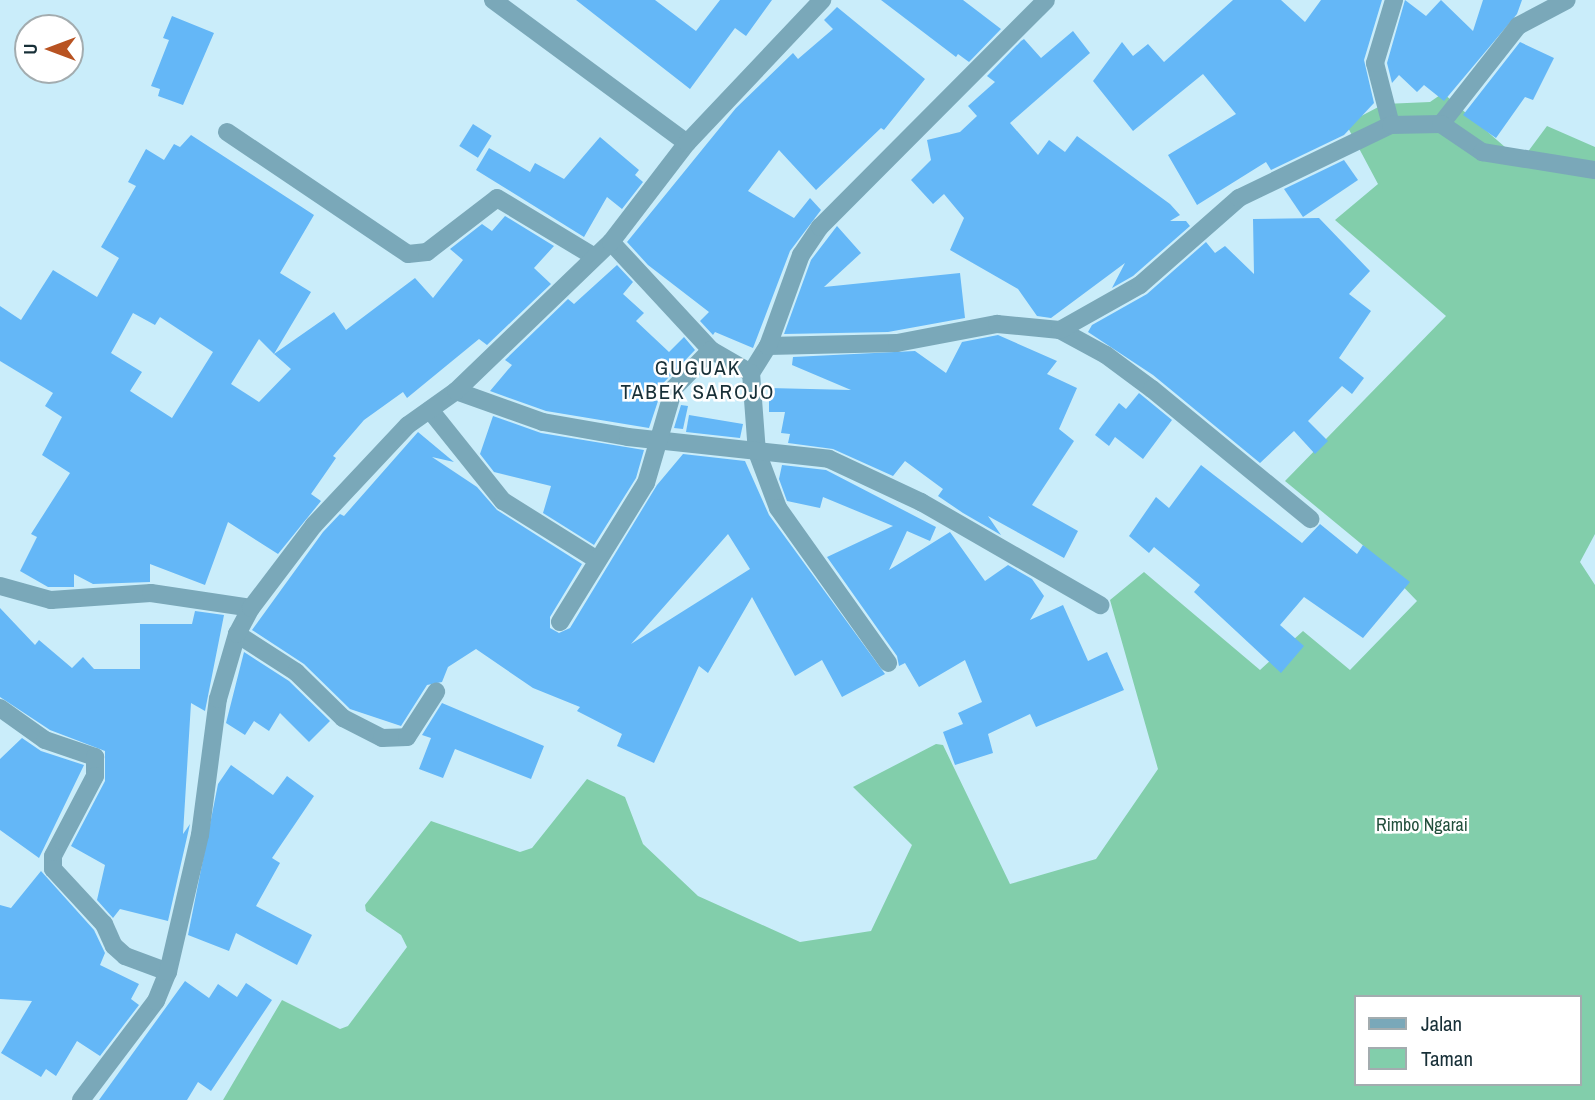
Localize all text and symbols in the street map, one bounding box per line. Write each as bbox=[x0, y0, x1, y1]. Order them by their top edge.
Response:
north arrow bbox=[14, 14, 84, 84]
text: U bbox=[17, 43, 43, 55]
district label: GUGUAK TABEK SAROJO bbox=[622, 355, 774, 405]
park label: Rimbo Ngarai bbox=[1376, 814, 1468, 836]
legend bbox=[1354, 995, 1581, 1086]
text: Jalan bbox=[1421, 1009, 1462, 1038]
text: Taman bbox=[1421, 1044, 1473, 1073]

